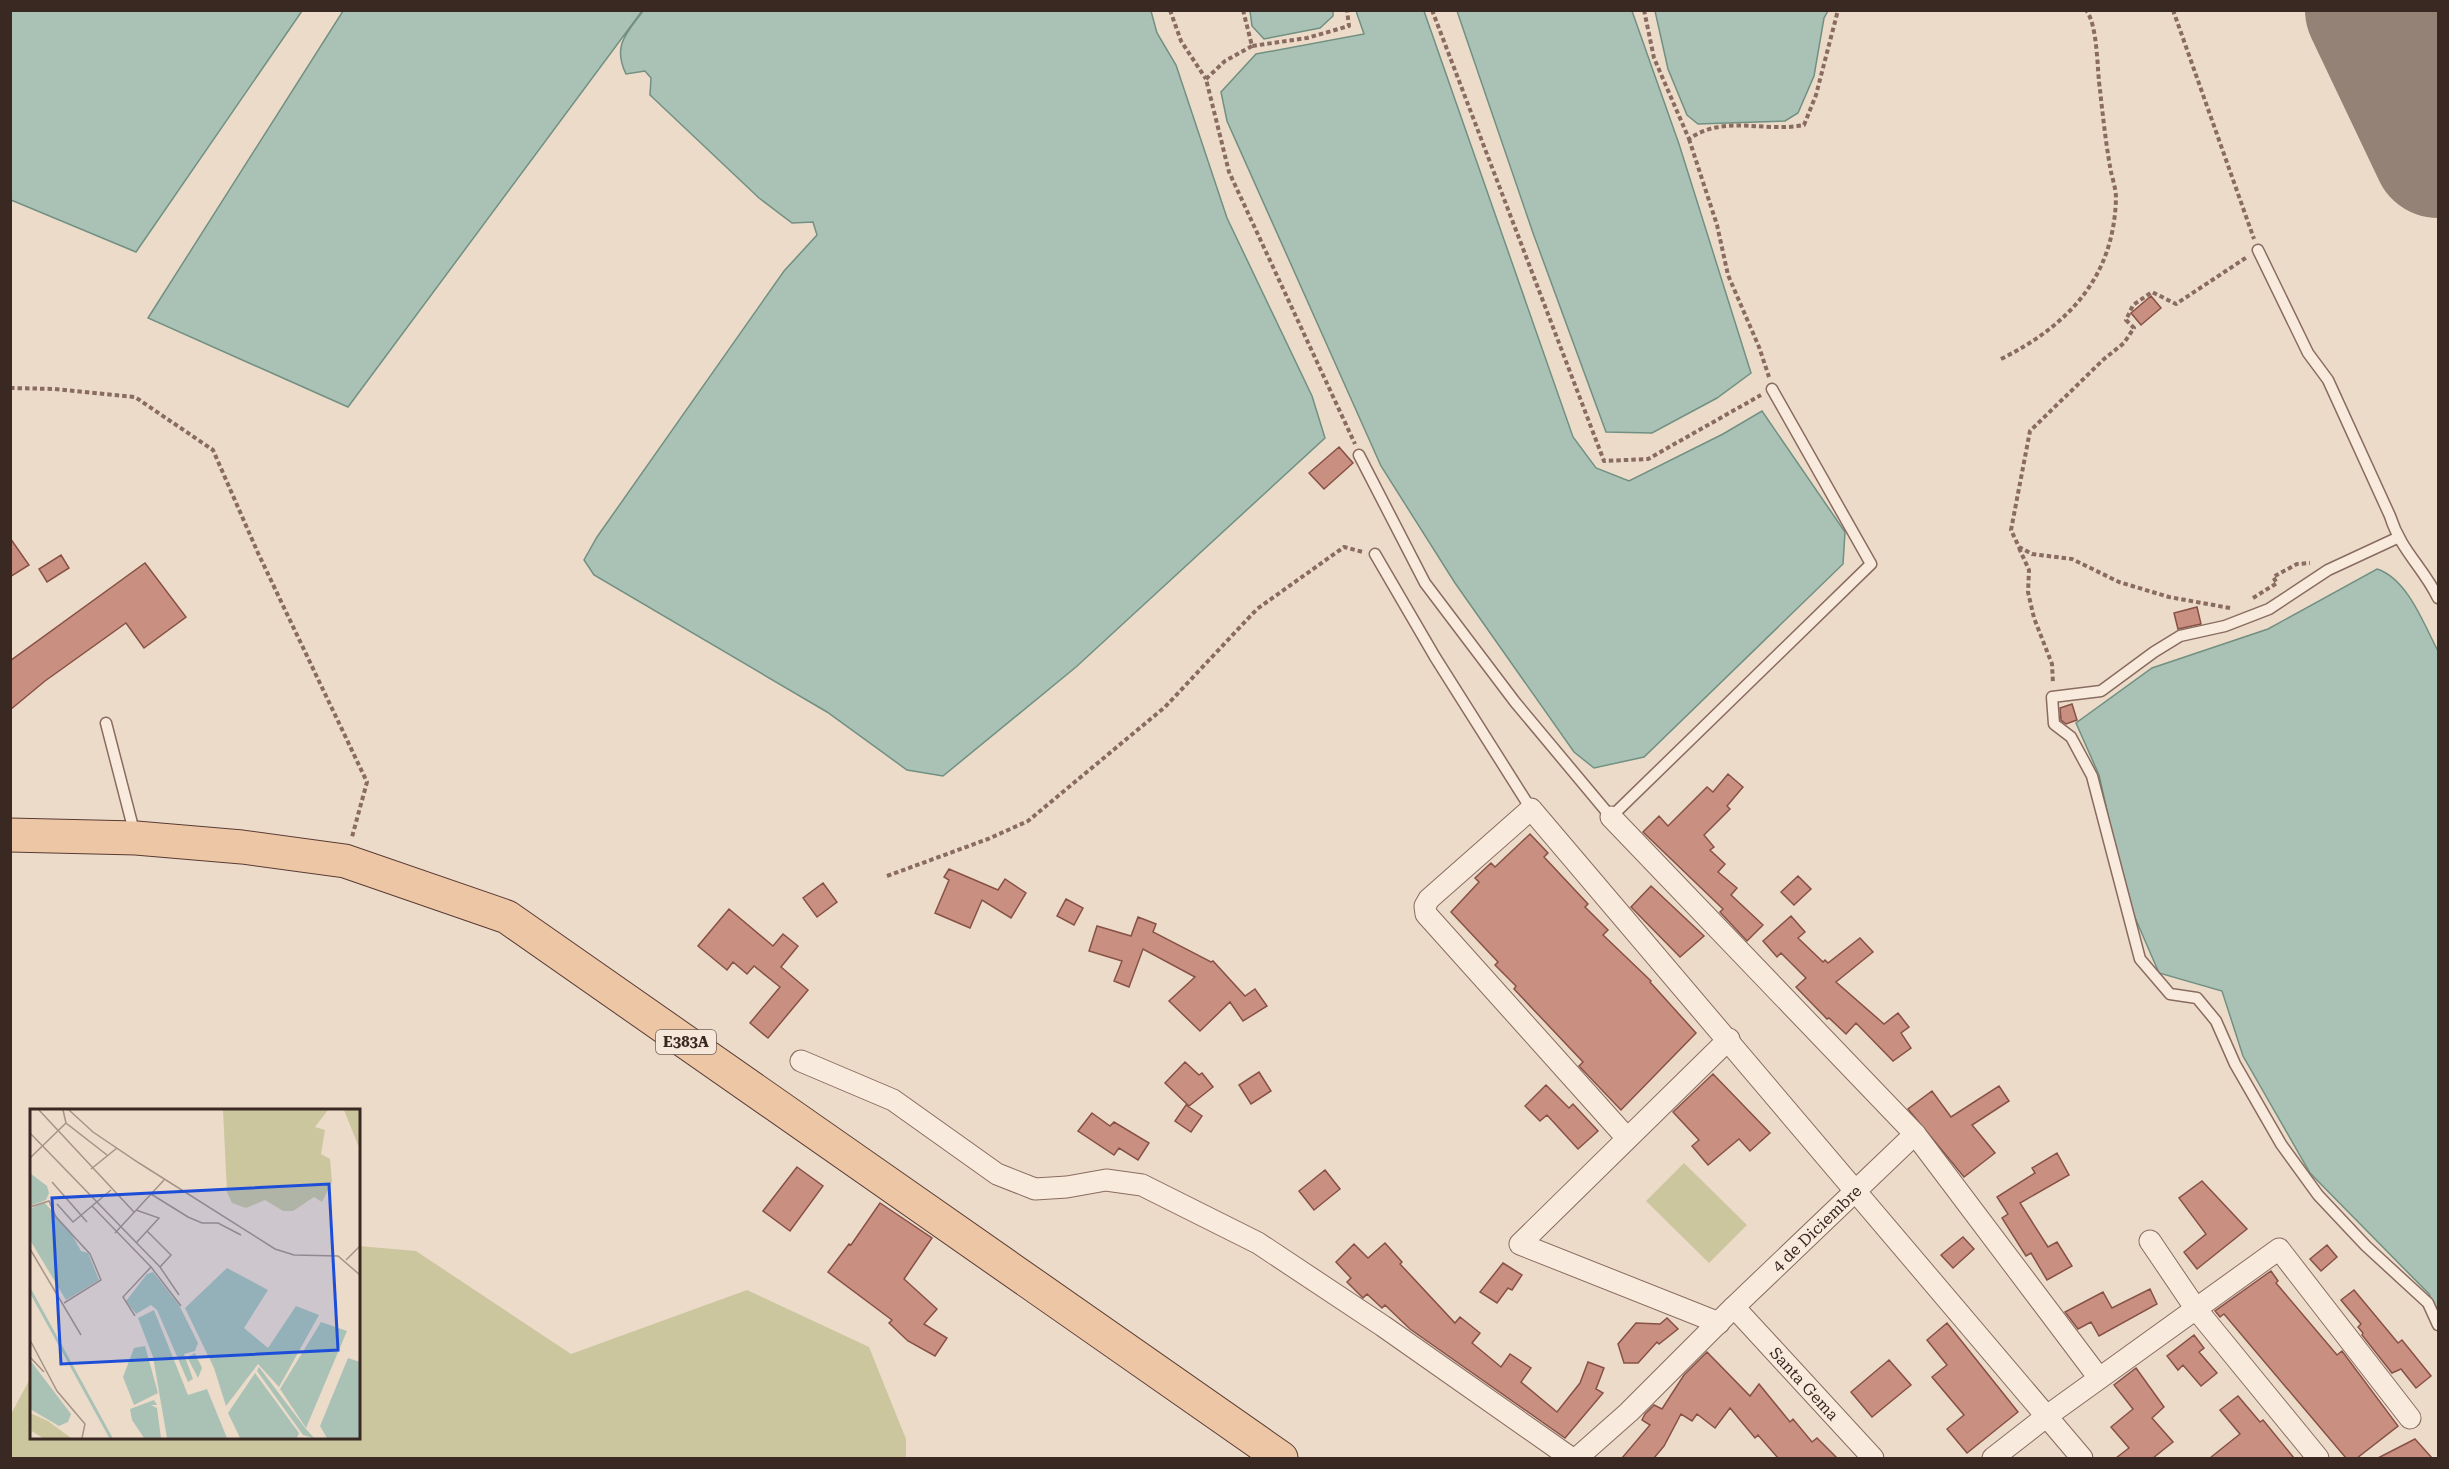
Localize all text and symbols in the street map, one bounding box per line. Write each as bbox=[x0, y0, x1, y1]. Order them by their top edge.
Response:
road number: E383A bbox=[656, 1030, 716, 1054]
inset map bbox=[30, 1109, 360, 1439]
street label: 4 de Diciembre bbox=[1768, 1181, 1866, 1276]
street label: Santa Gema bbox=[1766, 1343, 1843, 1425]

